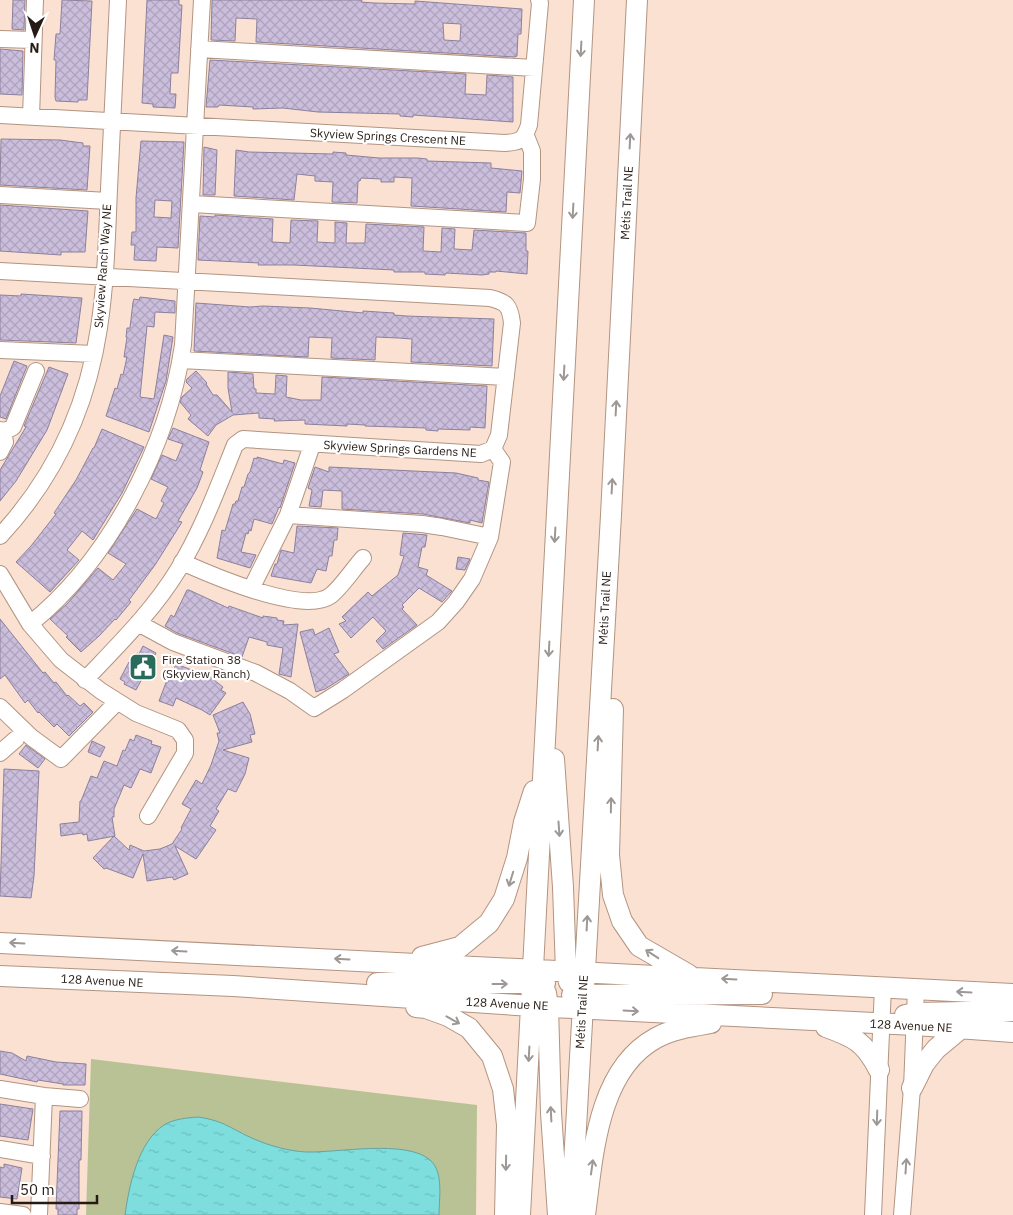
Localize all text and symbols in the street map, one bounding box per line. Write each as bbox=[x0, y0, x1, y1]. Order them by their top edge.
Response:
north arrow bbox=[10, 10, 60, 60]
text: N bbox=[29, 39, 40, 57]
one-way arrow bbox=[577, 40, 586, 56]
street label: Skyview Springs Crescent NE bbox=[310, 125, 466, 148]
one-way arrow bbox=[625, 133, 634, 149]
street label: Métis Trail NE bbox=[617, 166, 636, 240]
street label: Skyview Ranch Way NE bbox=[91, 203, 114, 329]
one-way arrow bbox=[568, 203, 577, 219]
one-way arrow bbox=[559, 365, 568, 381]
one-way arrow bbox=[611, 400, 621, 416]
street label: Skyview Springs Gardens NE bbox=[323, 437, 477, 460]
one-way arrow bbox=[607, 478, 617, 494]
one-way arrow bbox=[550, 527, 560, 543]
street label: Métis Trail NE bbox=[595, 571, 614, 645]
one-way arrow bbox=[544, 641, 553, 657]
public building icon: Fire Station 38 (Skyview Ranch) bbox=[128, 652, 158, 682]
place label: Fire Station 38 (Skyview Ranch) bbox=[162, 652, 250, 681]
one-way arrow bbox=[593, 736, 602, 752]
one-way arrow bbox=[606, 797, 615, 813]
one-way arrow bbox=[554, 820, 563, 836]
one-way arrow bbox=[505, 871, 515, 887]
one-way arrow bbox=[583, 915, 592, 931]
one-way arrow bbox=[9, 939, 25, 948]
one-way arrow bbox=[172, 947, 188, 956]
one-way arrow bbox=[645, 949, 659, 959]
one-way arrow bbox=[334, 955, 350, 964]
street label: 128 Avenue NE bbox=[60, 971, 144, 990]
street label: Métis Trail NE bbox=[572, 975, 591, 1049]
one-way arrow bbox=[721, 975, 737, 984]
one-way arrow bbox=[492, 979, 508, 989]
one-way arrow bbox=[957, 987, 973, 996]
street label: 128 Avenue NE bbox=[465, 994, 549, 1013]
one-way arrow bbox=[623, 1006, 639, 1015]
one-way arrow bbox=[446, 1015, 460, 1025]
street label: 128 Avenue NE bbox=[869, 1016, 953, 1035]
one-way arrow bbox=[525, 1046, 534, 1062]
one-way arrow bbox=[547, 1106, 556, 1122]
one-way arrow bbox=[873, 1110, 882, 1126]
one-way arrow bbox=[501, 1154, 511, 1170]
one-way arrow bbox=[587, 1159, 597, 1175]
one-way arrow bbox=[901, 1159, 911, 1175]
scale bar bbox=[12, 1172, 98, 1204]
text: 50 m bbox=[20, 1180, 55, 1199]

